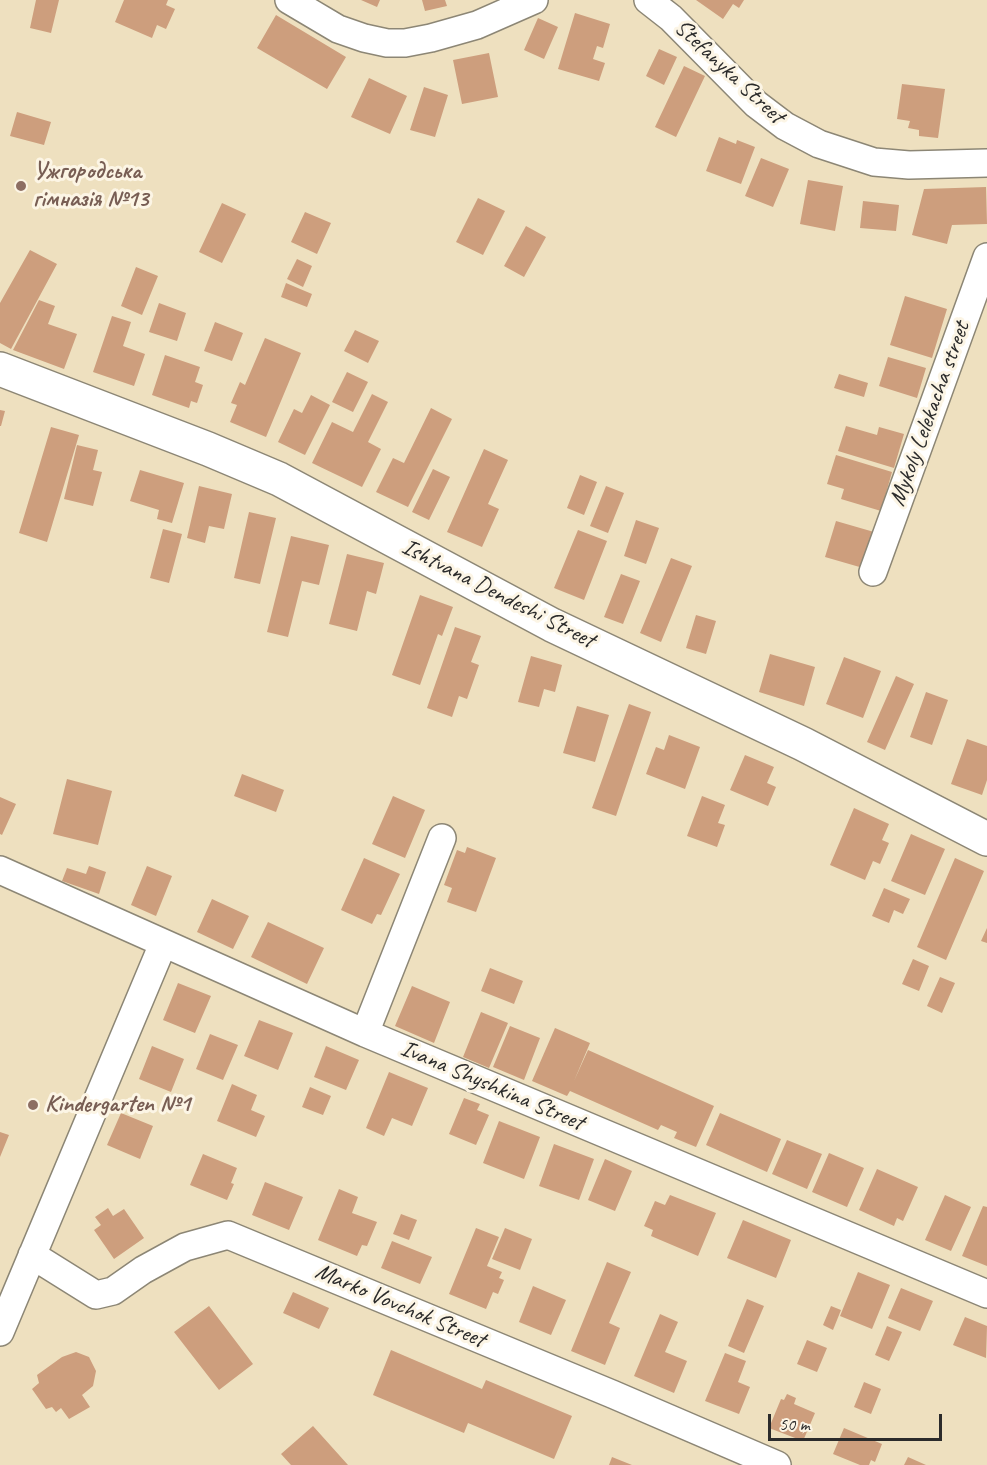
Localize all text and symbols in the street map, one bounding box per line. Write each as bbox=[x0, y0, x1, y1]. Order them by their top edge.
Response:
street label: Stefanyka Street bbox=[668, 14, 790, 130]
place label: Ужгородська гімназія №13 bbox=[33, 158, 148, 214]
marker: Ужгородська гімназія №13 bbox=[14, 179, 28, 193]
street label: Mykoly Lelekacha street bbox=[883, 318, 977, 510]
street label: Ishtvana Dendeshi Street bbox=[397, 533, 599, 655]
street label: Ivana Shyshkina Street bbox=[396, 1034, 588, 1138]
place label: Kindergarten №1 bbox=[45, 1091, 190, 1119]
marker: Kindergarten №1 bbox=[26, 1098, 40, 1112]
street label: Marko Vovchok Street bbox=[311, 1257, 489, 1355]
scale bar bbox=[771, 1402, 945, 1440]
text: 50 m bbox=[779, 1413, 810, 1435]

